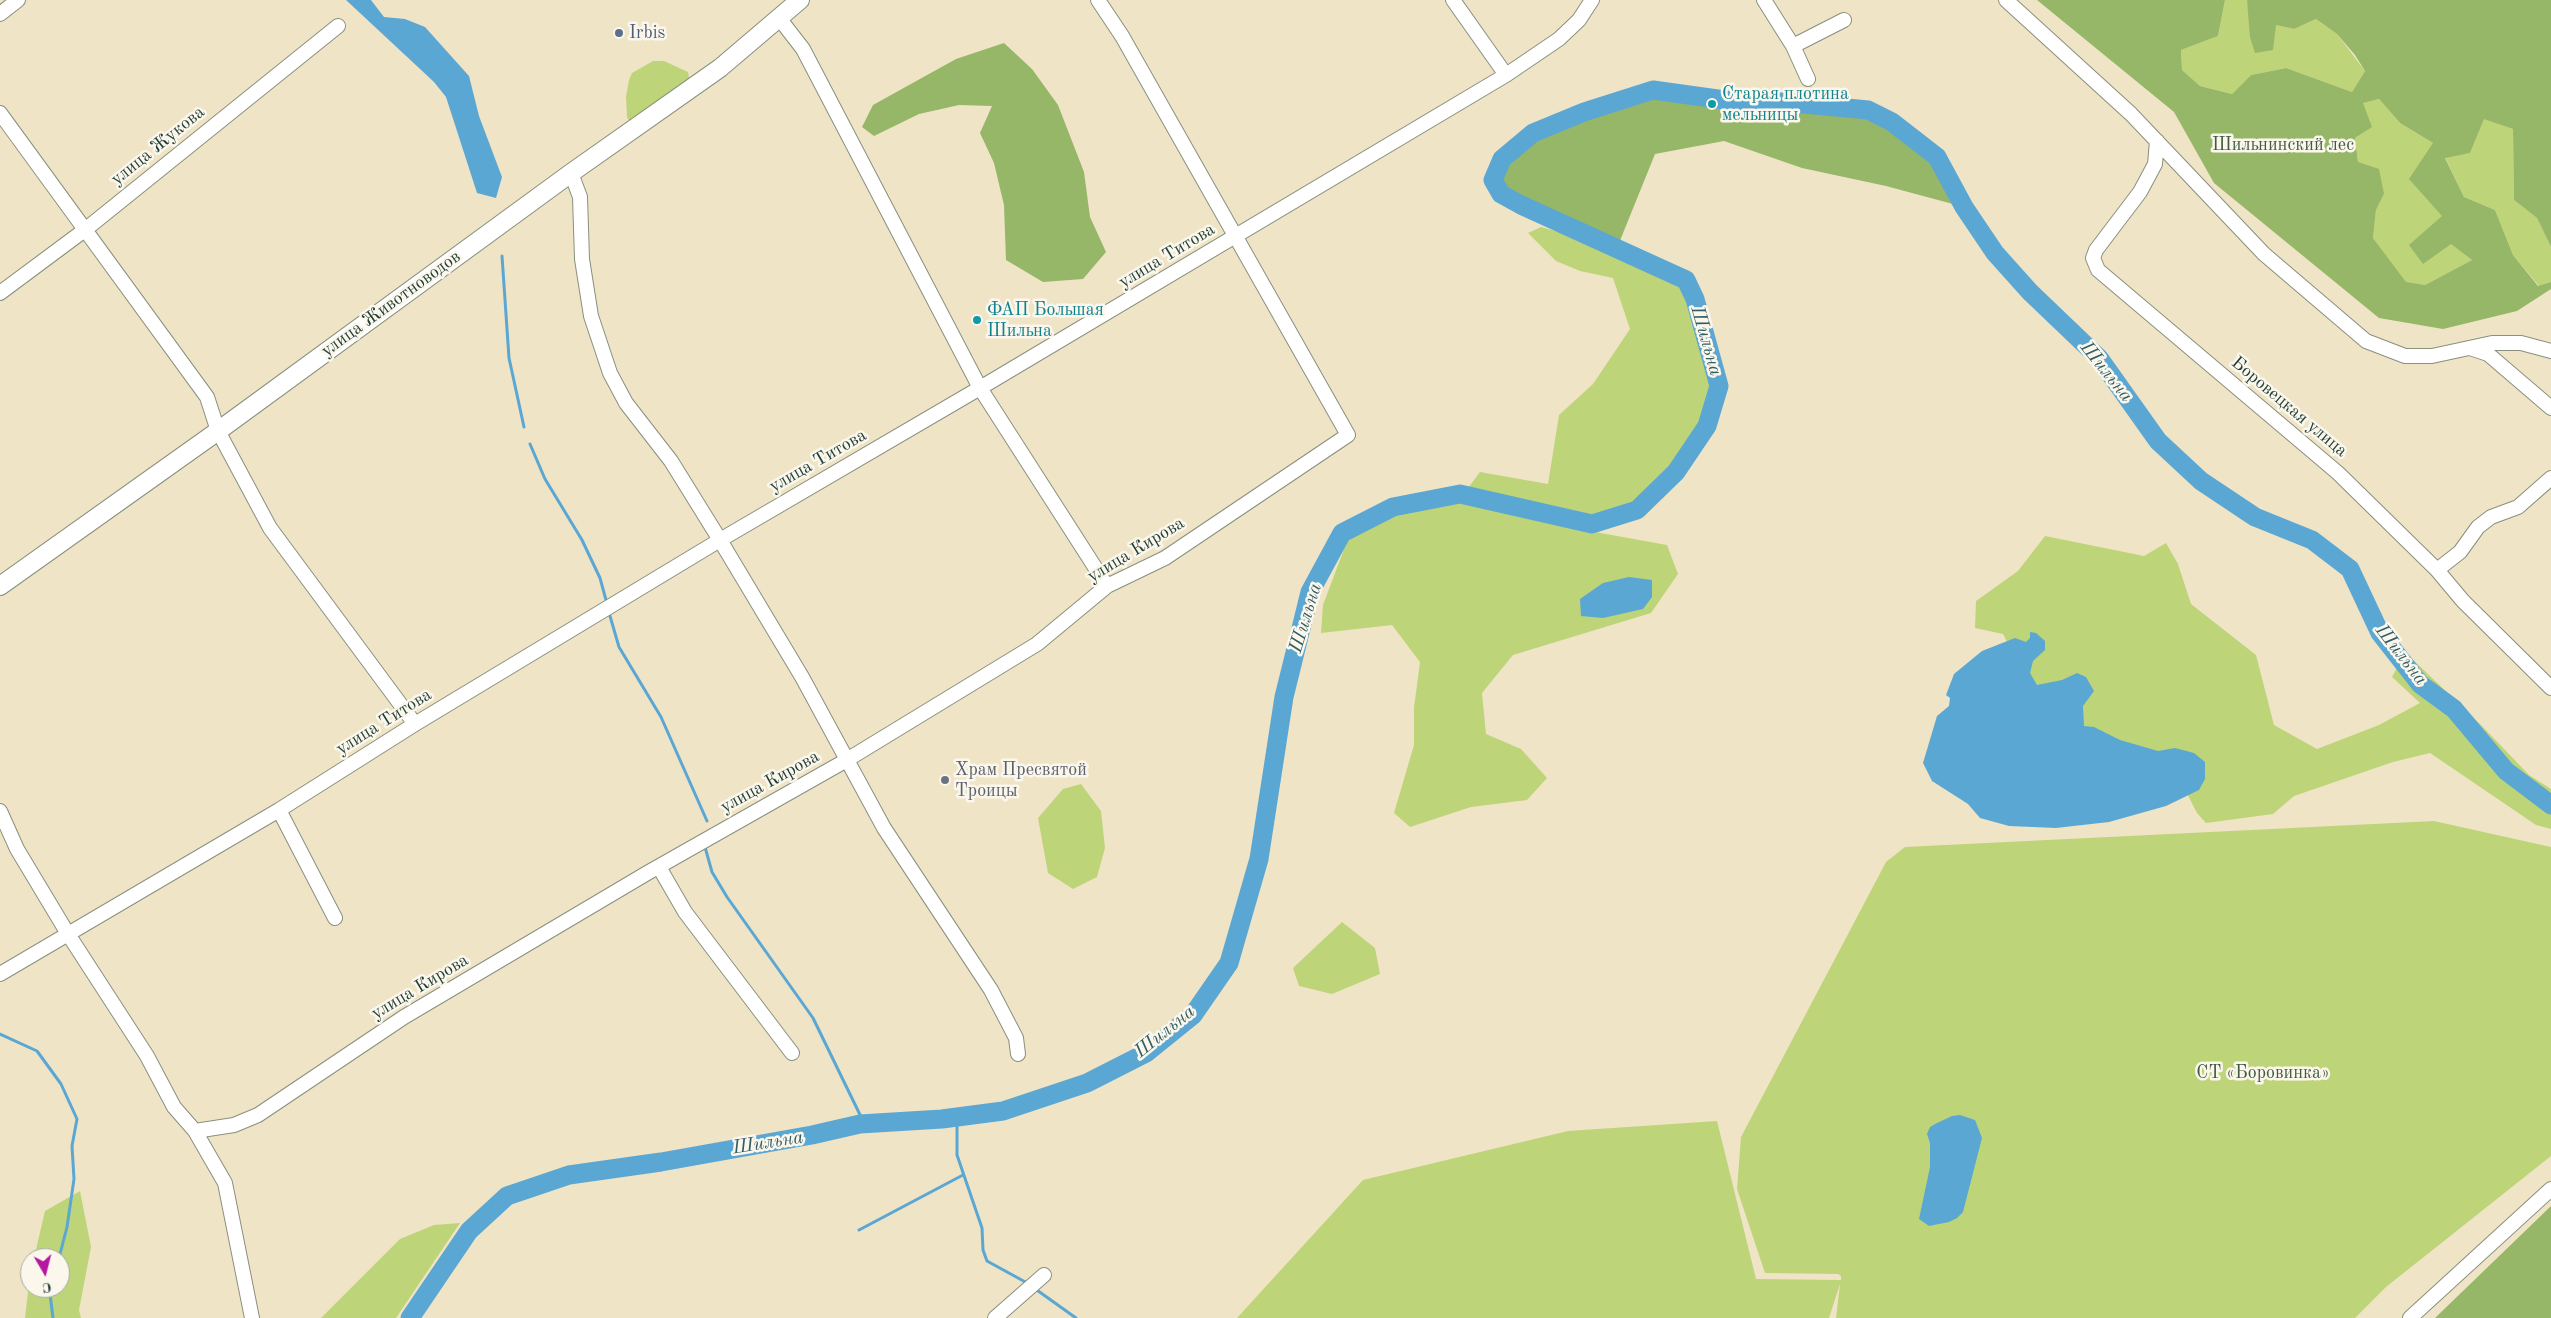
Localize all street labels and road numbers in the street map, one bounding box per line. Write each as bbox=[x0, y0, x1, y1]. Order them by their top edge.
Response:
street label: улица Жукова bbox=[107, 102, 209, 190]
street label: улица Титова bbox=[1115, 219, 1219, 293]
street label: улица Животноводов bbox=[317, 246, 465, 362]
street label: Боровецкая улица bbox=[2226, 352, 2352, 462]
street label: улица Титова bbox=[766, 425, 870, 497]
street label: улица Кирова bbox=[1083, 513, 1189, 587]
street label: улица Титова bbox=[332, 684, 436, 760]
street label: улица Кирова bbox=[717, 746, 823, 818]
street label: улица Кирова bbox=[367, 950, 473, 1024]

